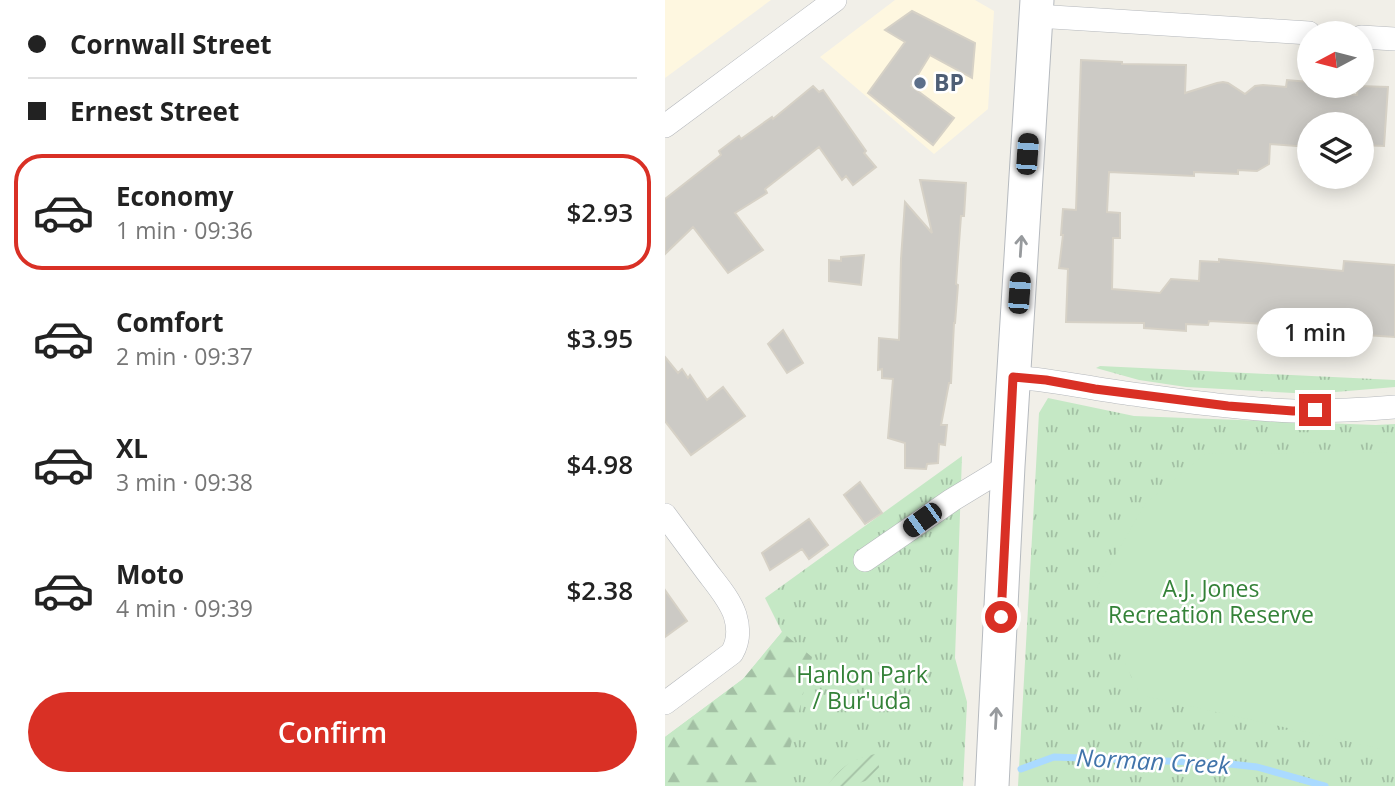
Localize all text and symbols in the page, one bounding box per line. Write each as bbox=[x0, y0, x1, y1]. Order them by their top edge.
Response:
north arrow bbox=[1297, 21, 1374, 98]
map controls bbox=[1297, 21, 1374, 189]
text: Cornwall Street bbox=[70, 26, 272, 62]
place label: BP bbox=[934, 66, 964, 98]
marker: BP bbox=[912, 75, 928, 91]
text: Ernest Street bbox=[70, 93, 239, 129]
button: layers bbox=[1297, 112, 1374, 189]
car bbox=[1016, 132, 1039, 176]
text: Economy bbox=[116, 178, 234, 214]
icon: car bbox=[32, 181, 95, 244]
text: $2.93 bbox=[566, 194, 633, 230]
text: 1 min · 09:36 bbox=[116, 214, 253, 246]
one-way arrow bbox=[1015, 235, 1028, 258]
car bbox=[1008, 271, 1031, 315]
text: Comfort bbox=[116, 304, 223, 340]
icon: car bbox=[32, 307, 95, 370]
callout: 1 min bbox=[1257, 308, 1373, 358]
text: 1 min bbox=[1284, 316, 1346, 348]
text: $3.95 bbox=[566, 320, 633, 356]
text: 2 min · 09:37 bbox=[116, 340, 253, 372]
route end bbox=[1299, 394, 1331, 426]
text: XL bbox=[116, 430, 148, 466]
icon: car bbox=[32, 433, 95, 496]
text: $4.98 bbox=[566, 446, 633, 482]
text: 3 min · 09:38 bbox=[116, 466, 253, 498]
car bbox=[899, 499, 946, 541]
text: Moto bbox=[116, 556, 184, 592]
icon: car bbox=[32, 559, 95, 622]
text: $2.38 bbox=[566, 572, 633, 608]
park label: A.J. Jones Recreation Reserve bbox=[1108, 572, 1314, 630]
text: 4 min · 09:39 bbox=[116, 592, 253, 624]
route start bbox=[985, 601, 1017, 633]
park label: Hanlon Park / Bur'uda bbox=[796, 658, 928, 716]
button: Confirm bbox=[28, 692, 637, 772]
one-way arrow bbox=[989, 707, 1002, 730]
water label: Norman Creek bbox=[1075, 740, 1232, 781]

